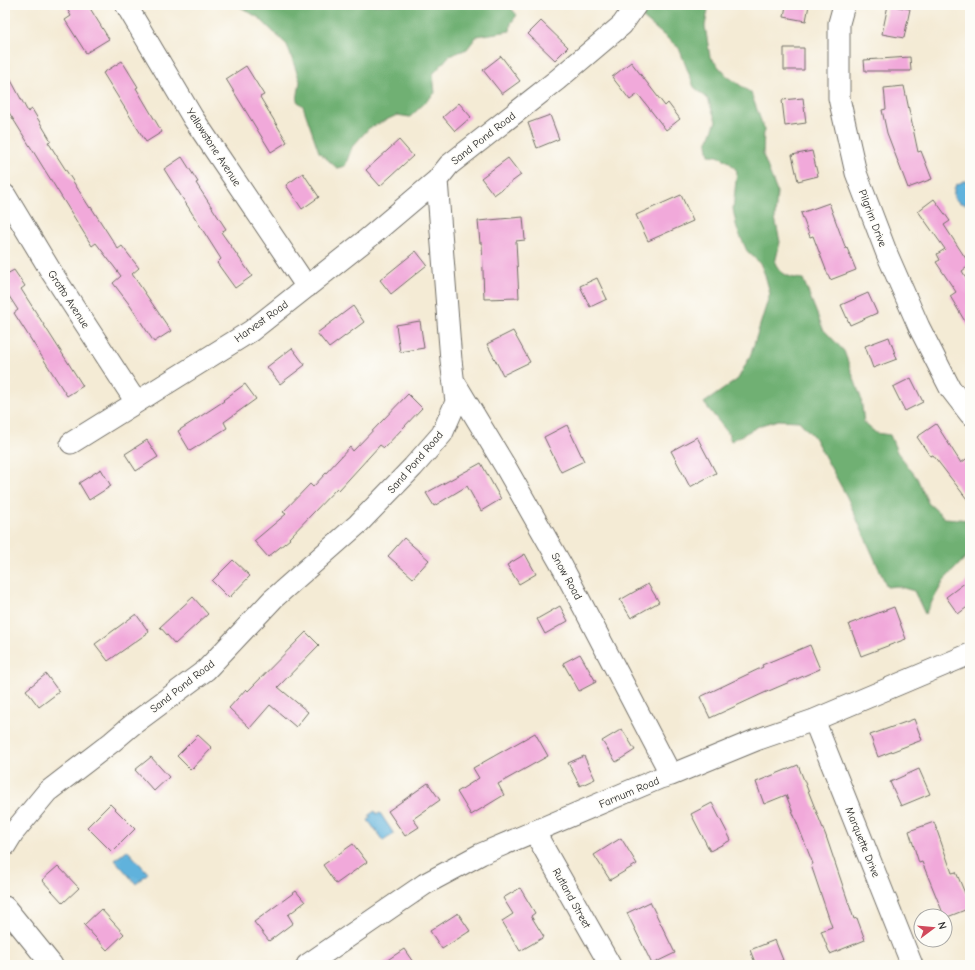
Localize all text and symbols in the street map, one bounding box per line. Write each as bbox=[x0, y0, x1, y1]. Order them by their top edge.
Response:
street label: Yellowstone Avenue bbox=[183, 106, 244, 189]
street label: Sand Pond Road bbox=[448, 109, 518, 168]
street label: Pilgrim Drive bbox=[856, 188, 890, 249]
street label: Grotto Avenue bbox=[45, 268, 92, 331]
street label: Harvest Road bbox=[232, 298, 291, 345]
street label: Sand Pond Road bbox=[385, 428, 446, 496]
street label: Snow Road bbox=[548, 550, 585, 602]
street label: Sand Pond Road bbox=[147, 657, 217, 716]
street label: Farnum Road bbox=[597, 774, 661, 811]
street label: Marquette Drive bbox=[843, 805, 883, 880]
street label: Rutland Street bbox=[550, 866, 594, 931]
north arrow bbox=[913, 908, 953, 948]
text: N bbox=[935, 920, 949, 931]

